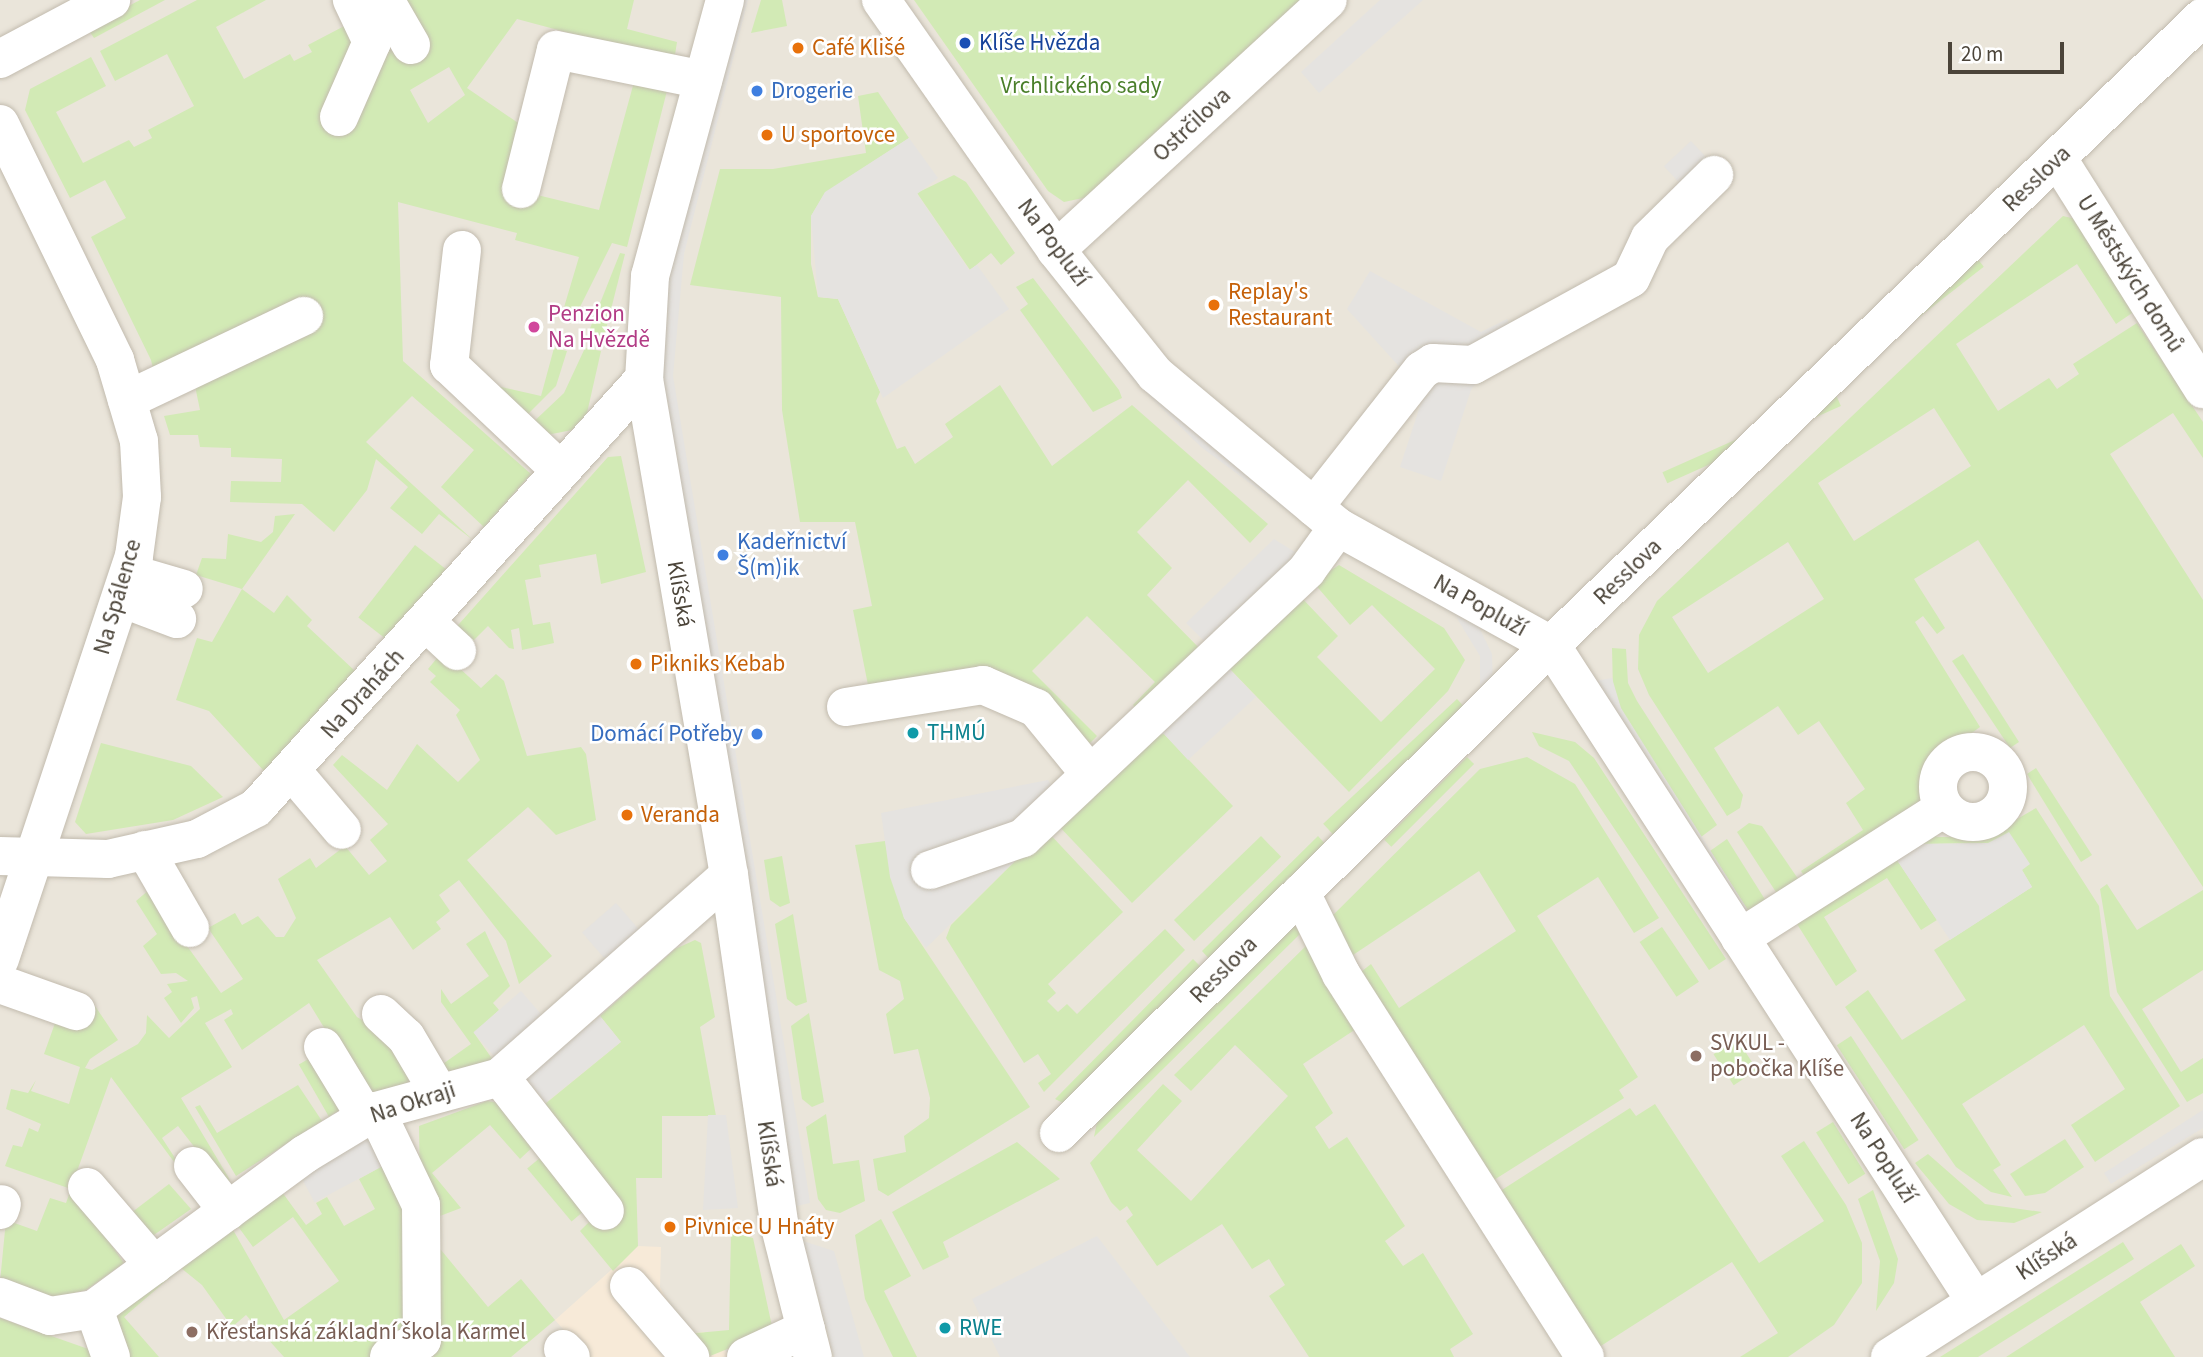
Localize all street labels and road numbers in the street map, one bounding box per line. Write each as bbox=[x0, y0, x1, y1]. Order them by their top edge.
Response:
street label: Ostrčilova bbox=[1147, 82, 1237, 168]
street label: Resslova bbox=[1997, 140, 2077, 218]
street label: U Městských domů bbox=[2071, 190, 2189, 358]
street label: Na Popluží bbox=[1011, 194, 1095, 292]
street label: Resslova bbox=[1588, 533, 1668, 611]
street label: Na Spálence bbox=[88, 536, 148, 658]
street label: Klíšská bbox=[661, 559, 699, 629]
street label: Na Popluží bbox=[1428, 569, 1532, 643]
street label: Na Drahách bbox=[315, 643, 411, 745]
street label: Resslova bbox=[1185, 931, 1263, 1009]
street label: Na Okraji bbox=[367, 1076, 459, 1130]
street label: Na Popluží bbox=[1843, 1107, 1923, 1209]
street label: Klíšská bbox=[751, 1119, 787, 1189]
street label: Klíšská bbox=[2011, 1227, 2083, 1287]

